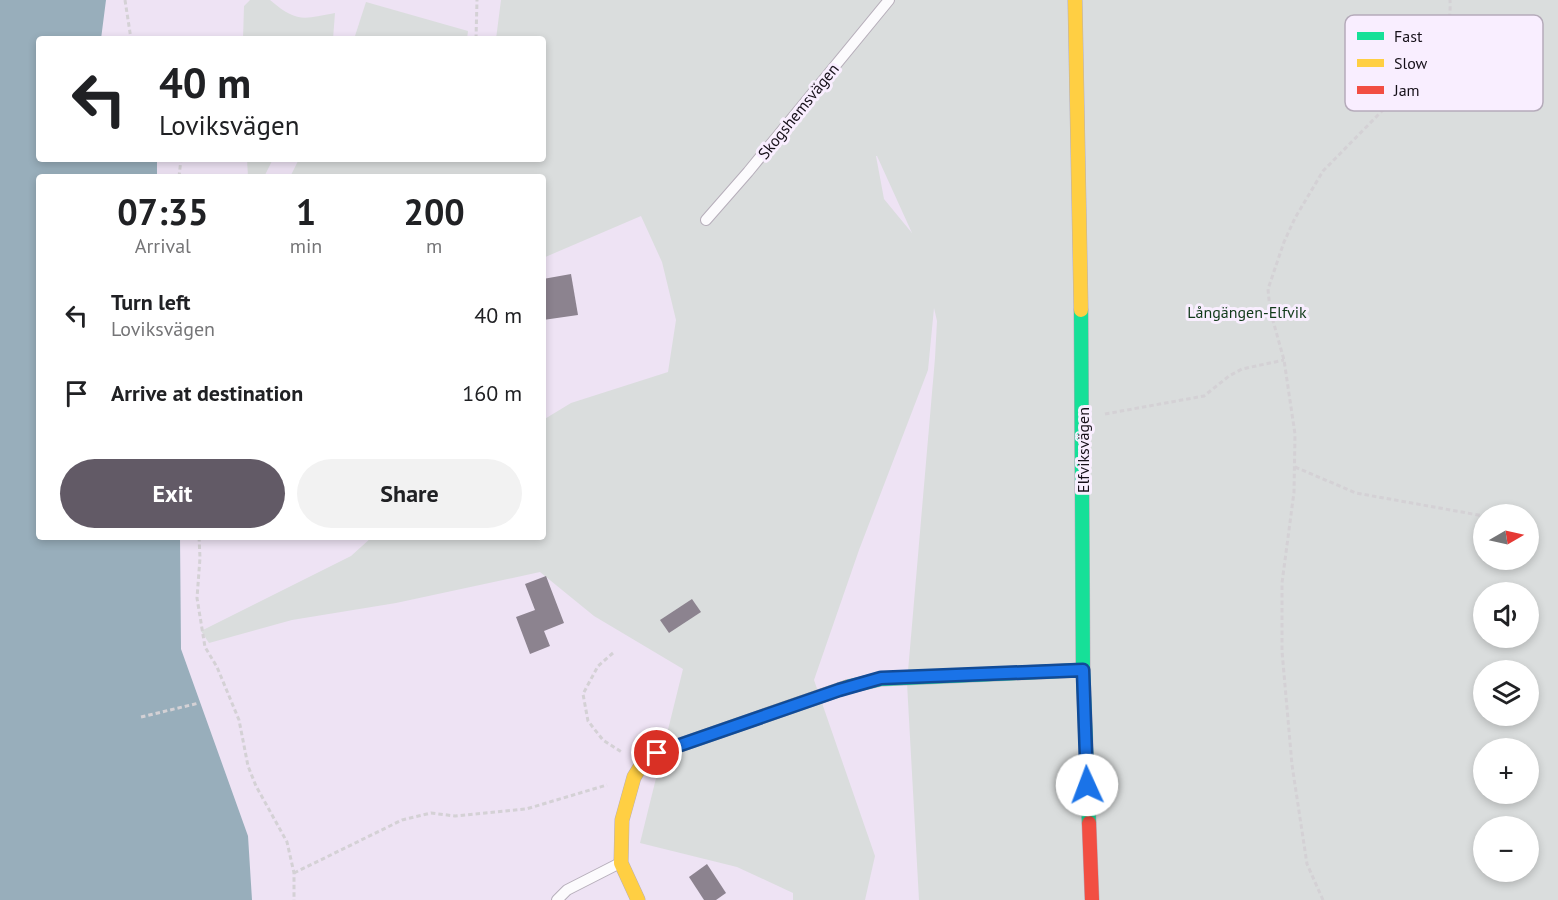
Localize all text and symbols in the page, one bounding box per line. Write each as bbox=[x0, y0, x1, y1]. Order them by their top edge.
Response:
legend bbox=[1345, 15, 1543, 111]
text: Fast bbox=[1394, 26, 1423, 46]
text: Slow bbox=[1394, 53, 1428, 73]
text: 40 m bbox=[159, 55, 251, 110]
street label: Skogshemsvägen bbox=[753, 59, 843, 163]
icon: left bbox=[60, 60, 138, 138]
text: Jam bbox=[1393, 80, 1420, 100]
text: Loviksvägen bbox=[159, 108, 299, 142]
text: 07:35 bbox=[117, 188, 209, 235]
text: 1 bbox=[296, 188, 316, 235]
text: 200 bbox=[404, 188, 465, 235]
text: Arrival bbox=[135, 233, 191, 259]
text: min bbox=[290, 233, 322, 259]
text: m bbox=[426, 233, 442, 259]
text: Turn left bbox=[111, 288, 191, 316]
icon: left bbox=[60, 299, 93, 332]
text: 40 m bbox=[474, 301, 522, 329]
park label: Långängen-Elfvik bbox=[1187, 302, 1307, 322]
text: Loviksvägen bbox=[111, 316, 215, 342]
icon: arrive bbox=[60, 377, 93, 410]
text: Arrive at destination bbox=[111, 379, 303, 407]
text: 160 m bbox=[462, 379, 522, 407]
street label: Elfviksvägen bbox=[1073, 407, 1093, 493]
button: Exit bbox=[60, 459, 285, 528]
button: Share bbox=[297, 459, 522, 528]
north arrow bbox=[1473, 504, 1539, 570]
map controls bbox=[1473, 504, 1539, 882]
button: sound bbox=[1473, 582, 1539, 648]
button: layers bbox=[1473, 660, 1539, 726]
pin bbox=[631, 727, 682, 778]
icon: arrive bbox=[640, 736, 673, 769]
button: + bbox=[1473, 738, 1539, 804]
position arrow bbox=[1055, 753, 1119, 817]
button: − bbox=[1473, 816, 1539, 882]

